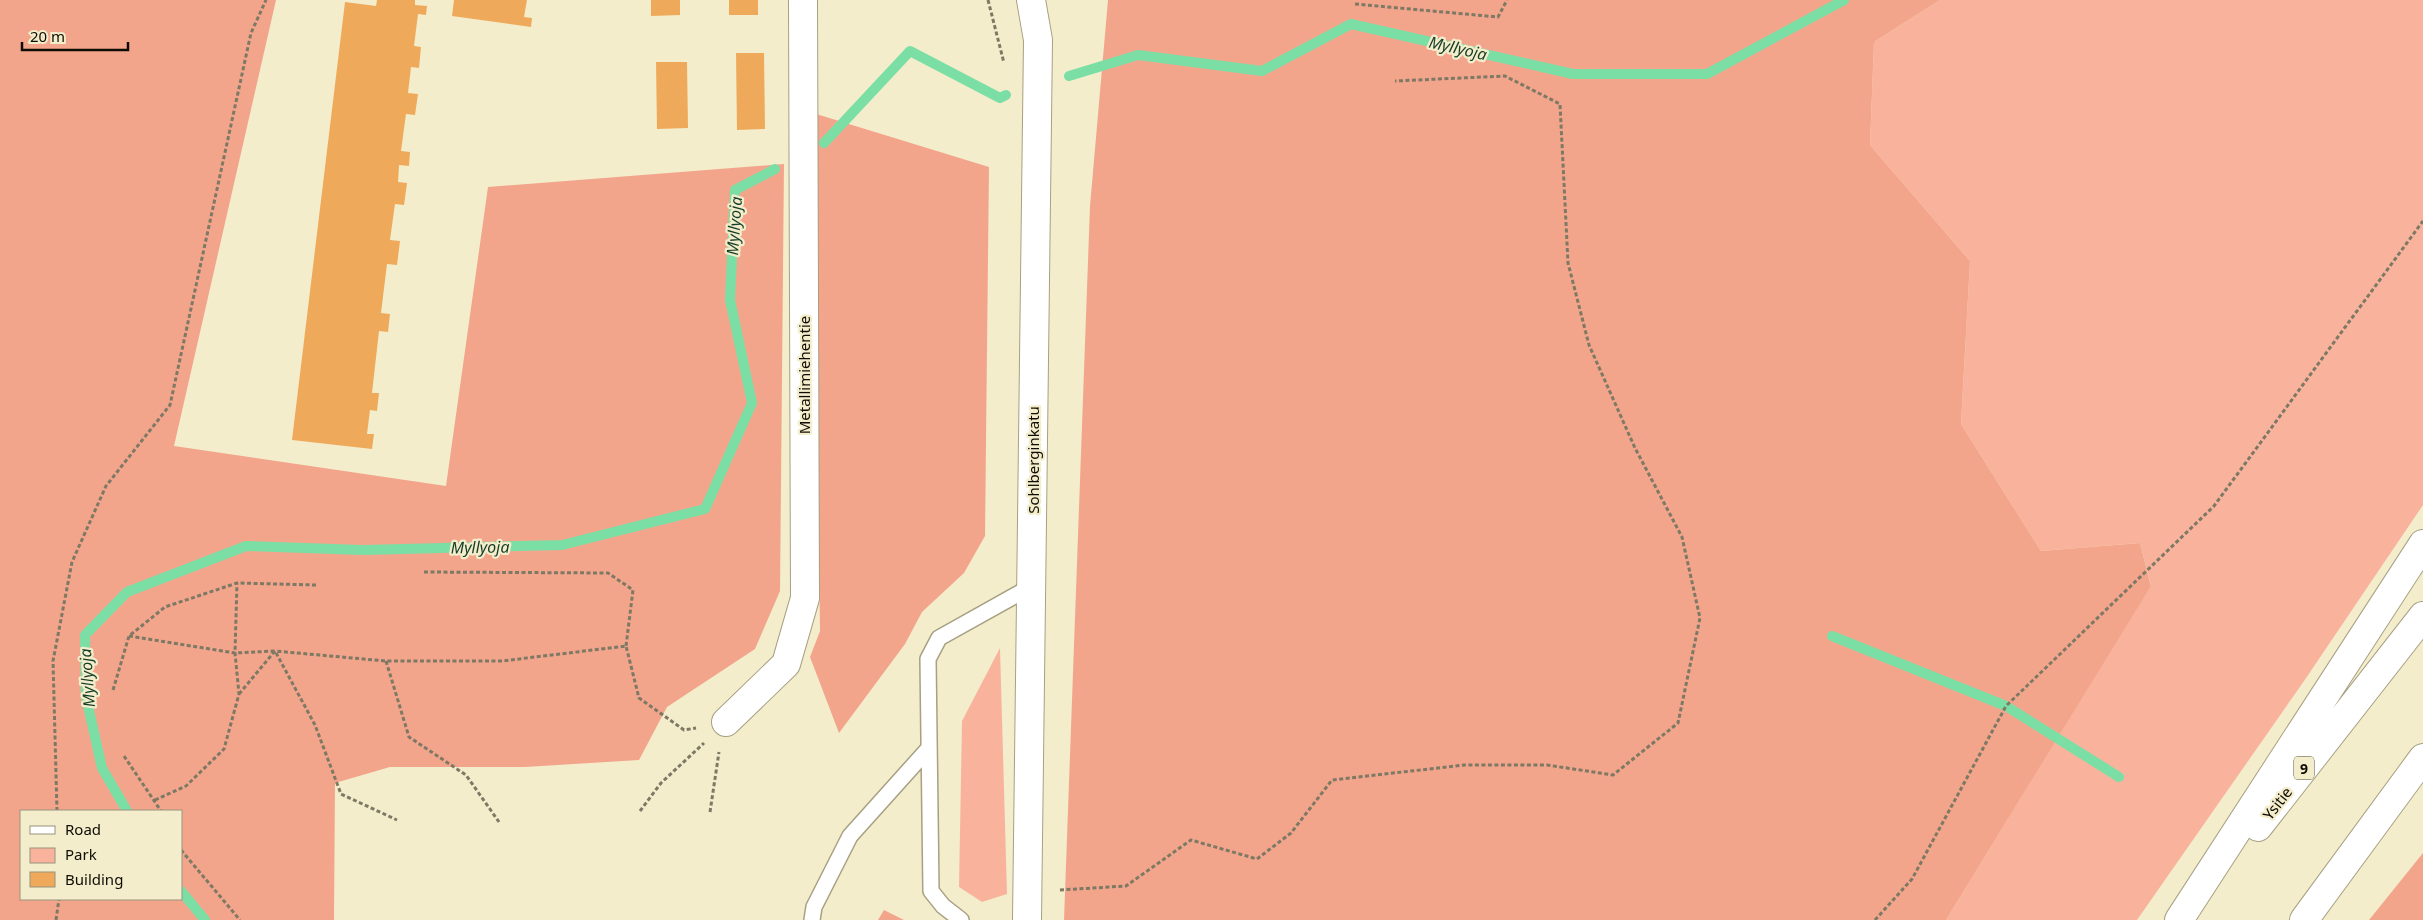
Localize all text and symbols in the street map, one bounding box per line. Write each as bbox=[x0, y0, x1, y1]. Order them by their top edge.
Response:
scale bar bbox=[22, 20, 129, 52]
text: 20 m bbox=[30, 26, 65, 46]
water label: Myllyoja bbox=[1427, 31, 1489, 65]
water label: Myllyoja bbox=[721, 196, 747, 256]
street label: Metallimiehentie bbox=[794, 316, 814, 434]
street label: Sohlberginkatu bbox=[1023, 406, 1043, 514]
water label: Myllyoja bbox=[450, 535, 510, 559]
water label: Myllyoja bbox=[74, 648, 100, 708]
road number: 9 bbox=[2294, 756, 2314, 780]
street label: Ysitie bbox=[2258, 782, 2296, 824]
legend bbox=[20, 810, 182, 900]
text: Road bbox=[65, 819, 101, 839]
text: Park bbox=[65, 844, 97, 864]
text: Building bbox=[65, 869, 123, 889]

